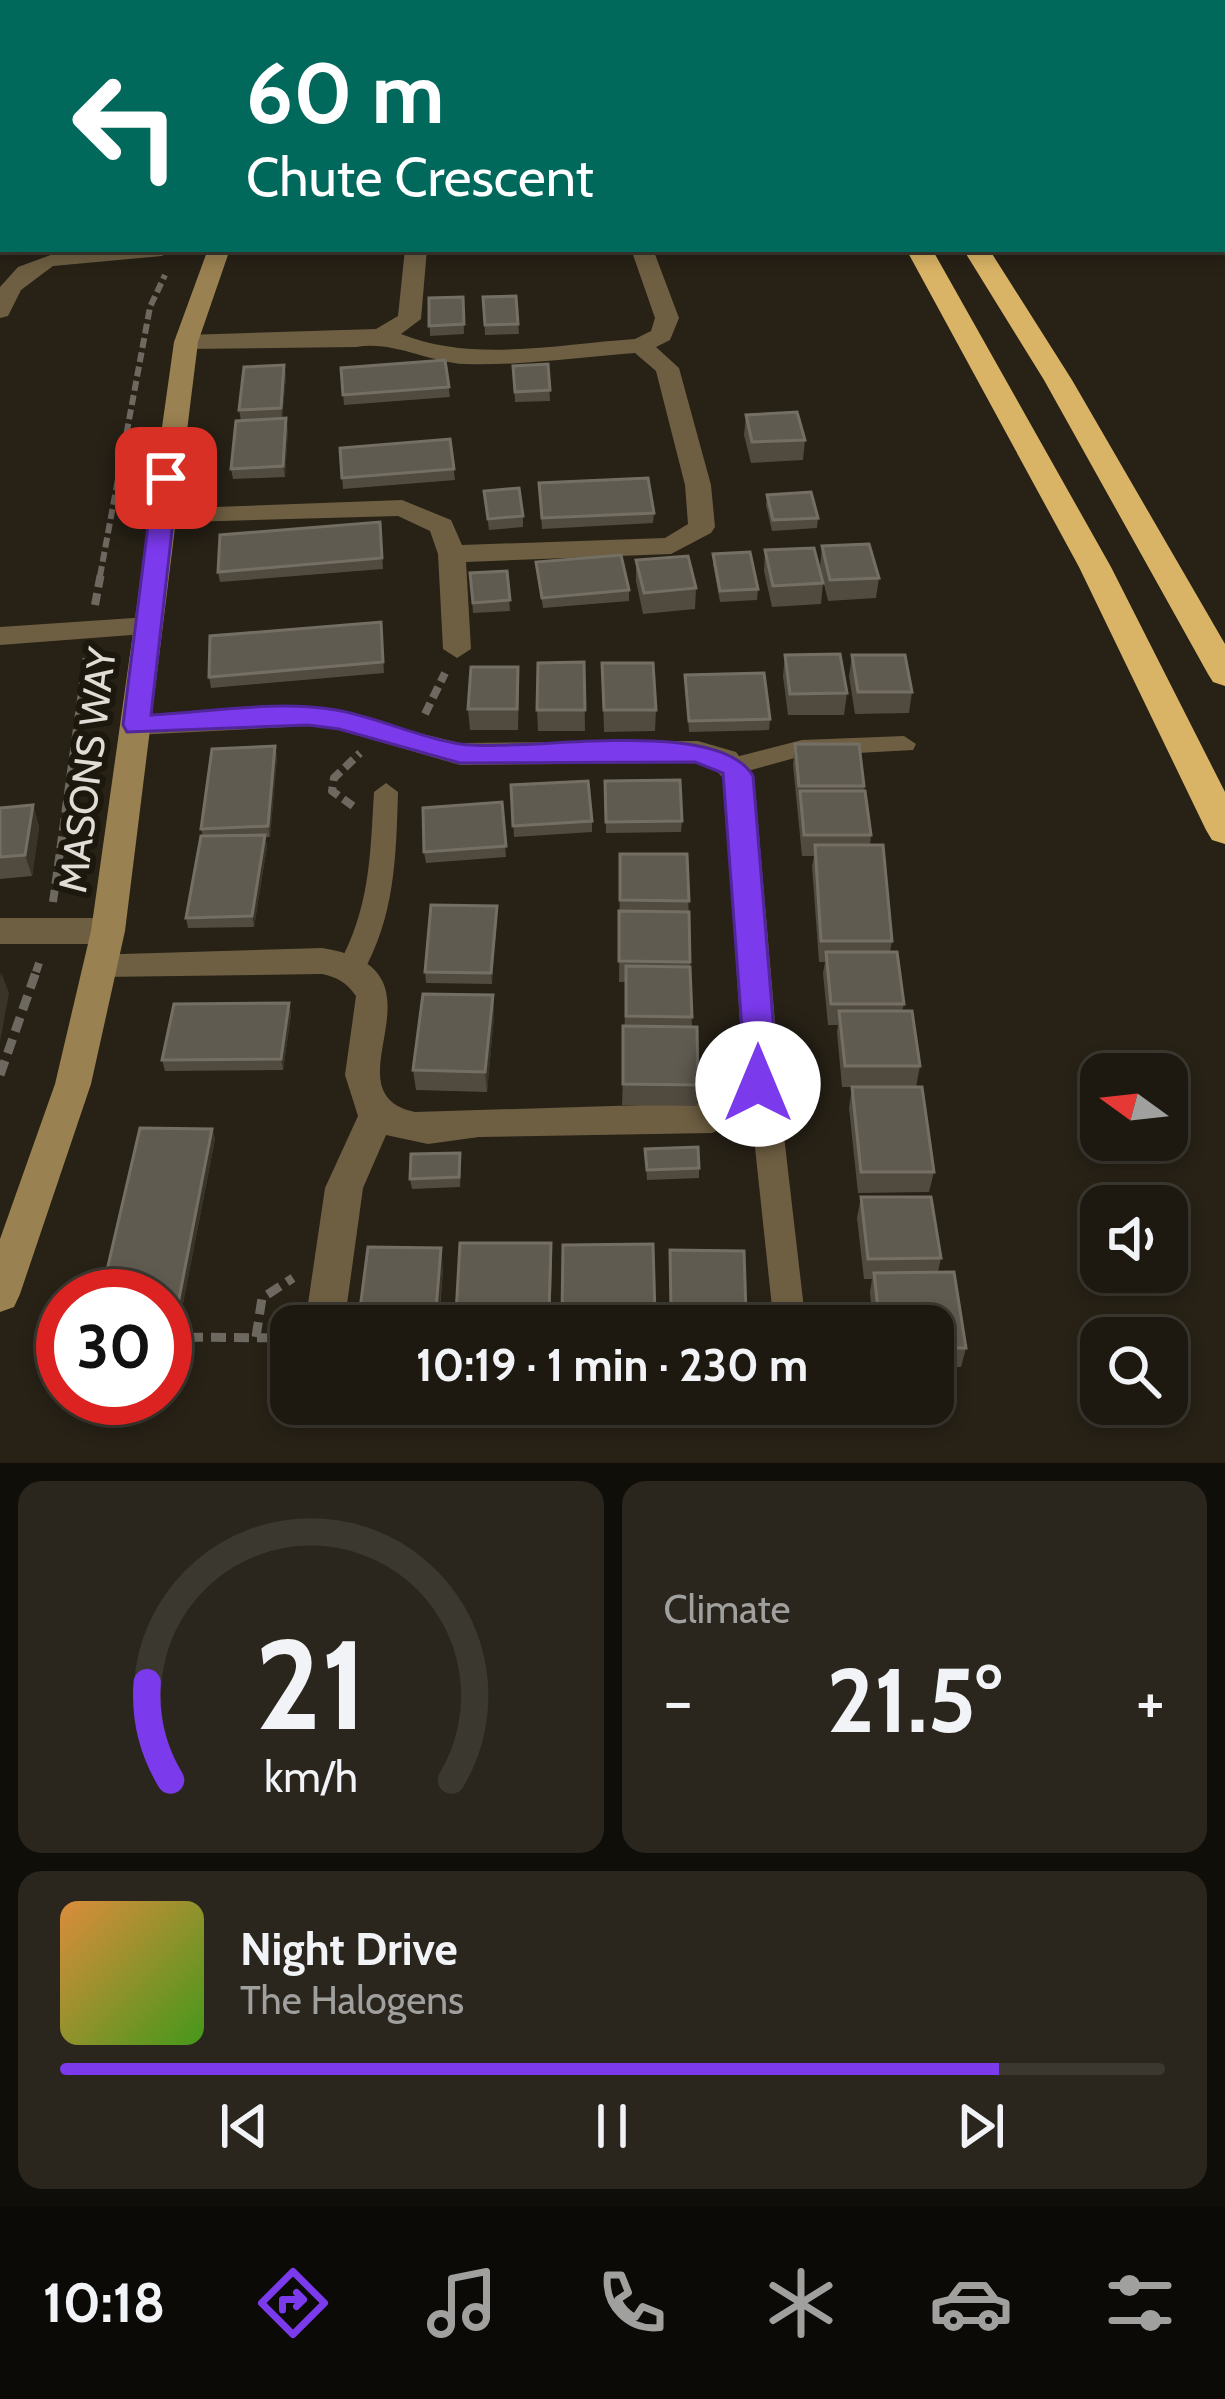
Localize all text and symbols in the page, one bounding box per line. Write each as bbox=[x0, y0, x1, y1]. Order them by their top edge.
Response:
text: 60 m bbox=[246, 42, 444, 144]
icon: left bbox=[48, 48, 204, 204]
text: Chute Crescent bbox=[246, 144, 594, 210]
pin bbox=[115, 427, 217, 529]
icon: arrive bbox=[133, 445, 199, 511]
street label: MASONS WAY bbox=[48, 644, 126, 895]
position arrow bbox=[695, 1021, 821, 1147]
north arrow bbox=[1080, 1053, 1188, 1161]
map controls bbox=[1080, 1053, 1188, 1425]
button: sound bbox=[1080, 1185, 1188, 1293]
speed limit sign: 30 bbox=[36, 1269, 192, 1425]
button: search bbox=[1080, 1317, 1188, 1425]
text: 10:19 · 1 min · 230 m bbox=[416, 1338, 808, 1392]
text: Climate bbox=[664, 1585, 790, 1633]
text: 21 bbox=[255, 1609, 367, 1760]
text: 21.5° bbox=[827, 1645, 1002, 1755]
text: − bbox=[664, 1660, 693, 1741]
text: + bbox=[1136, 1660, 1165, 1741]
text: km/h bbox=[264, 1751, 358, 1803]
text: Night Drive bbox=[240, 1922, 458, 1976]
text: The Halogens bbox=[240, 1976, 464, 2024]
icon: previous bbox=[211, 2093, 277, 2159]
icon: pause bbox=[579, 2093, 645, 2159]
icon: next bbox=[948, 2093, 1014, 2159]
icon: directions bbox=[251, 2261, 335, 2345]
icon: music bbox=[420, 2261, 504, 2345]
icon: phone bbox=[590, 2261, 674, 2345]
icon: climate bbox=[759, 2261, 843, 2345]
icon: car bbox=[929, 2261, 1013, 2345]
icon: filters bbox=[1098, 2261, 1182, 2345]
text: 10:18 bbox=[43, 2270, 165, 2336]

